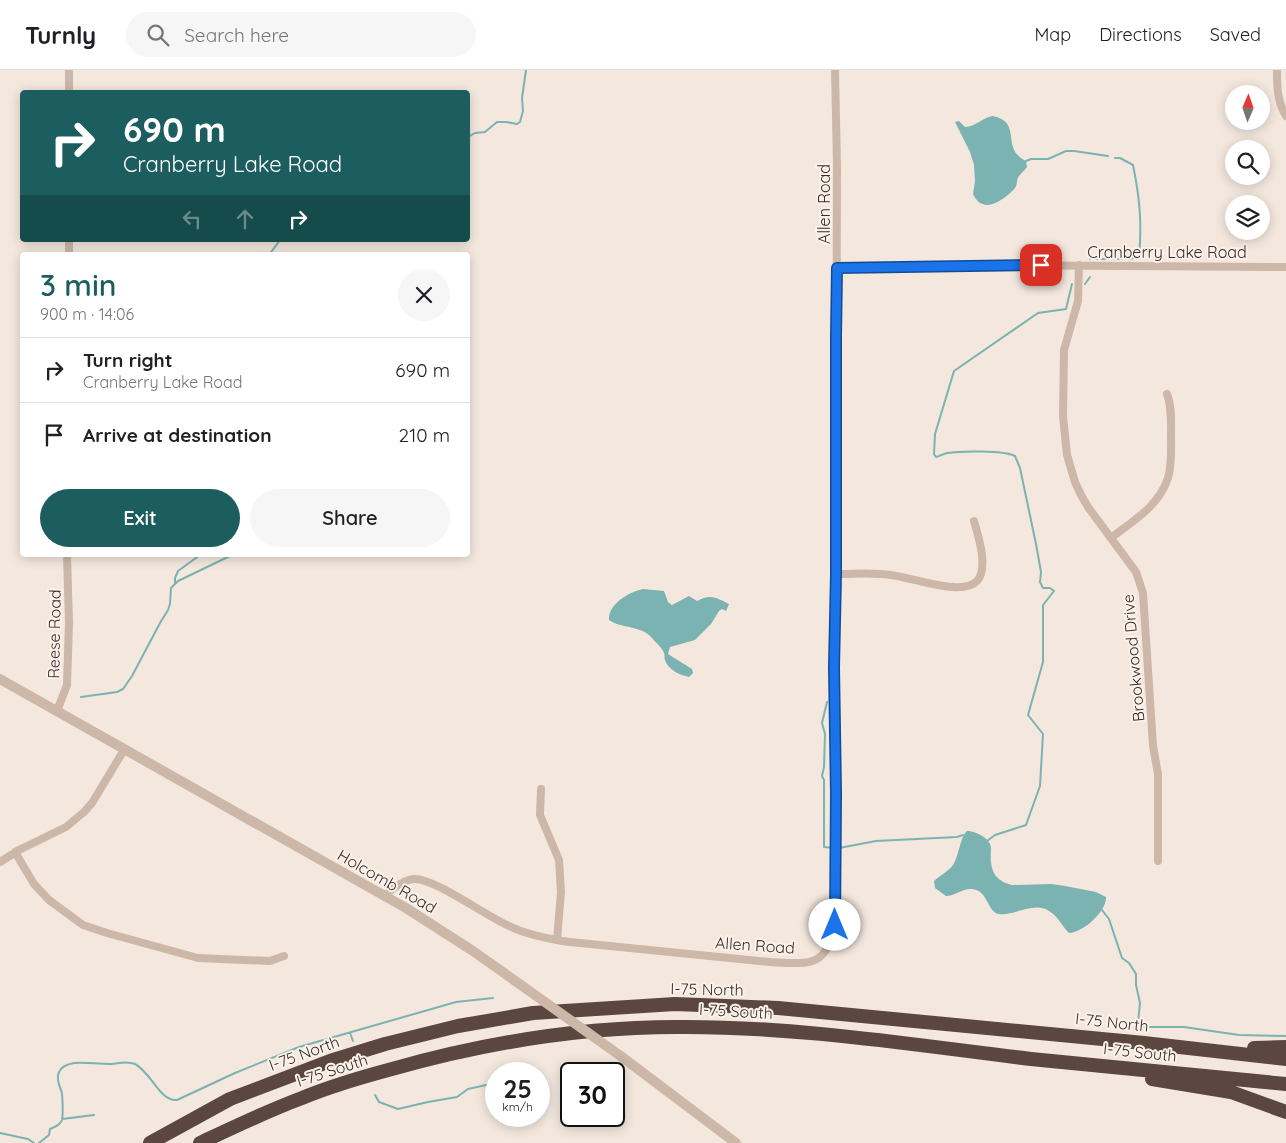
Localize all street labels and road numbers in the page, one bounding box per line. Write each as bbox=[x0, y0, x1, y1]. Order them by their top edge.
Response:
street label: Allen Road bbox=[814, 164, 834, 244]
street label: Cranberry Lake Road bbox=[1087, 242, 1247, 262]
street label: Reese Road bbox=[43, 589, 65, 679]
street label: Brookwood Drive bbox=[1117, 593, 1149, 723]
street label: Holcomb Road bbox=[334, 845, 440, 917]
street label: Allen Road bbox=[714, 932, 796, 958]
street label: I-75 North bbox=[670, 978, 744, 1000]
street label: I-75 South bbox=[699, 999, 773, 1023]
street label: I-75 North bbox=[1074, 1008, 1150, 1036]
street label: I-75 North bbox=[266, 1031, 342, 1075]
street label: I-75 South bbox=[1102, 1038, 1178, 1066]
street label: I-75 South bbox=[294, 1049, 370, 1091]

